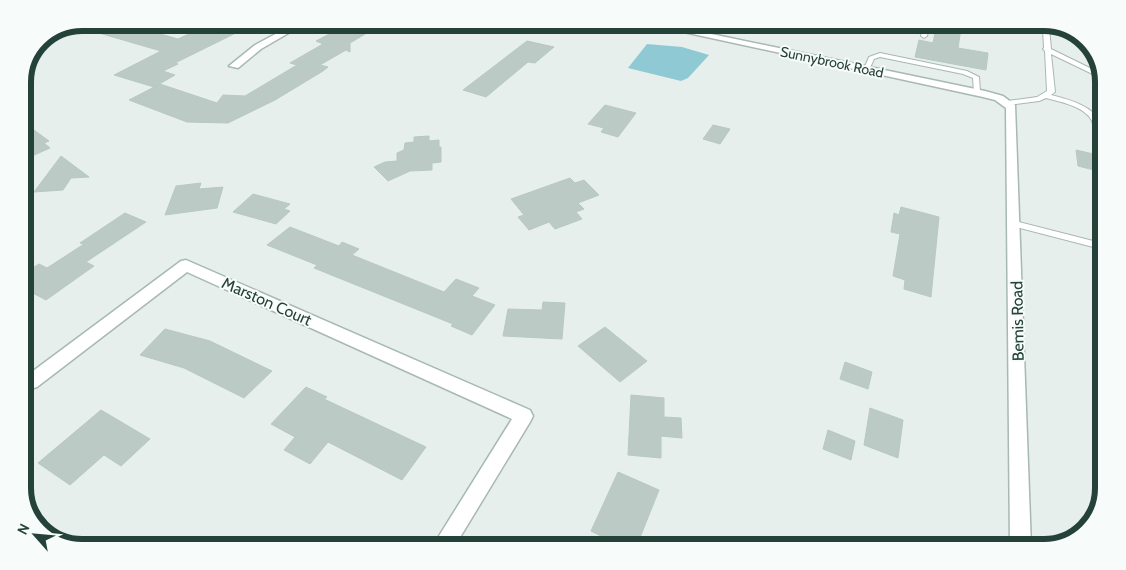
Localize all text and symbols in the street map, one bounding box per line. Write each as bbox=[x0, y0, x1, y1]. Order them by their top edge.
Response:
street label: Sunnybrook Road bbox=[779, 42, 885, 82]
street label: Marston Court bbox=[219, 273, 315, 330]
street label: Bemis Road bbox=[1007, 281, 1028, 361]
north arrow bbox=[10, 510, 60, 560]
text: N bbox=[13, 521, 34, 538]

